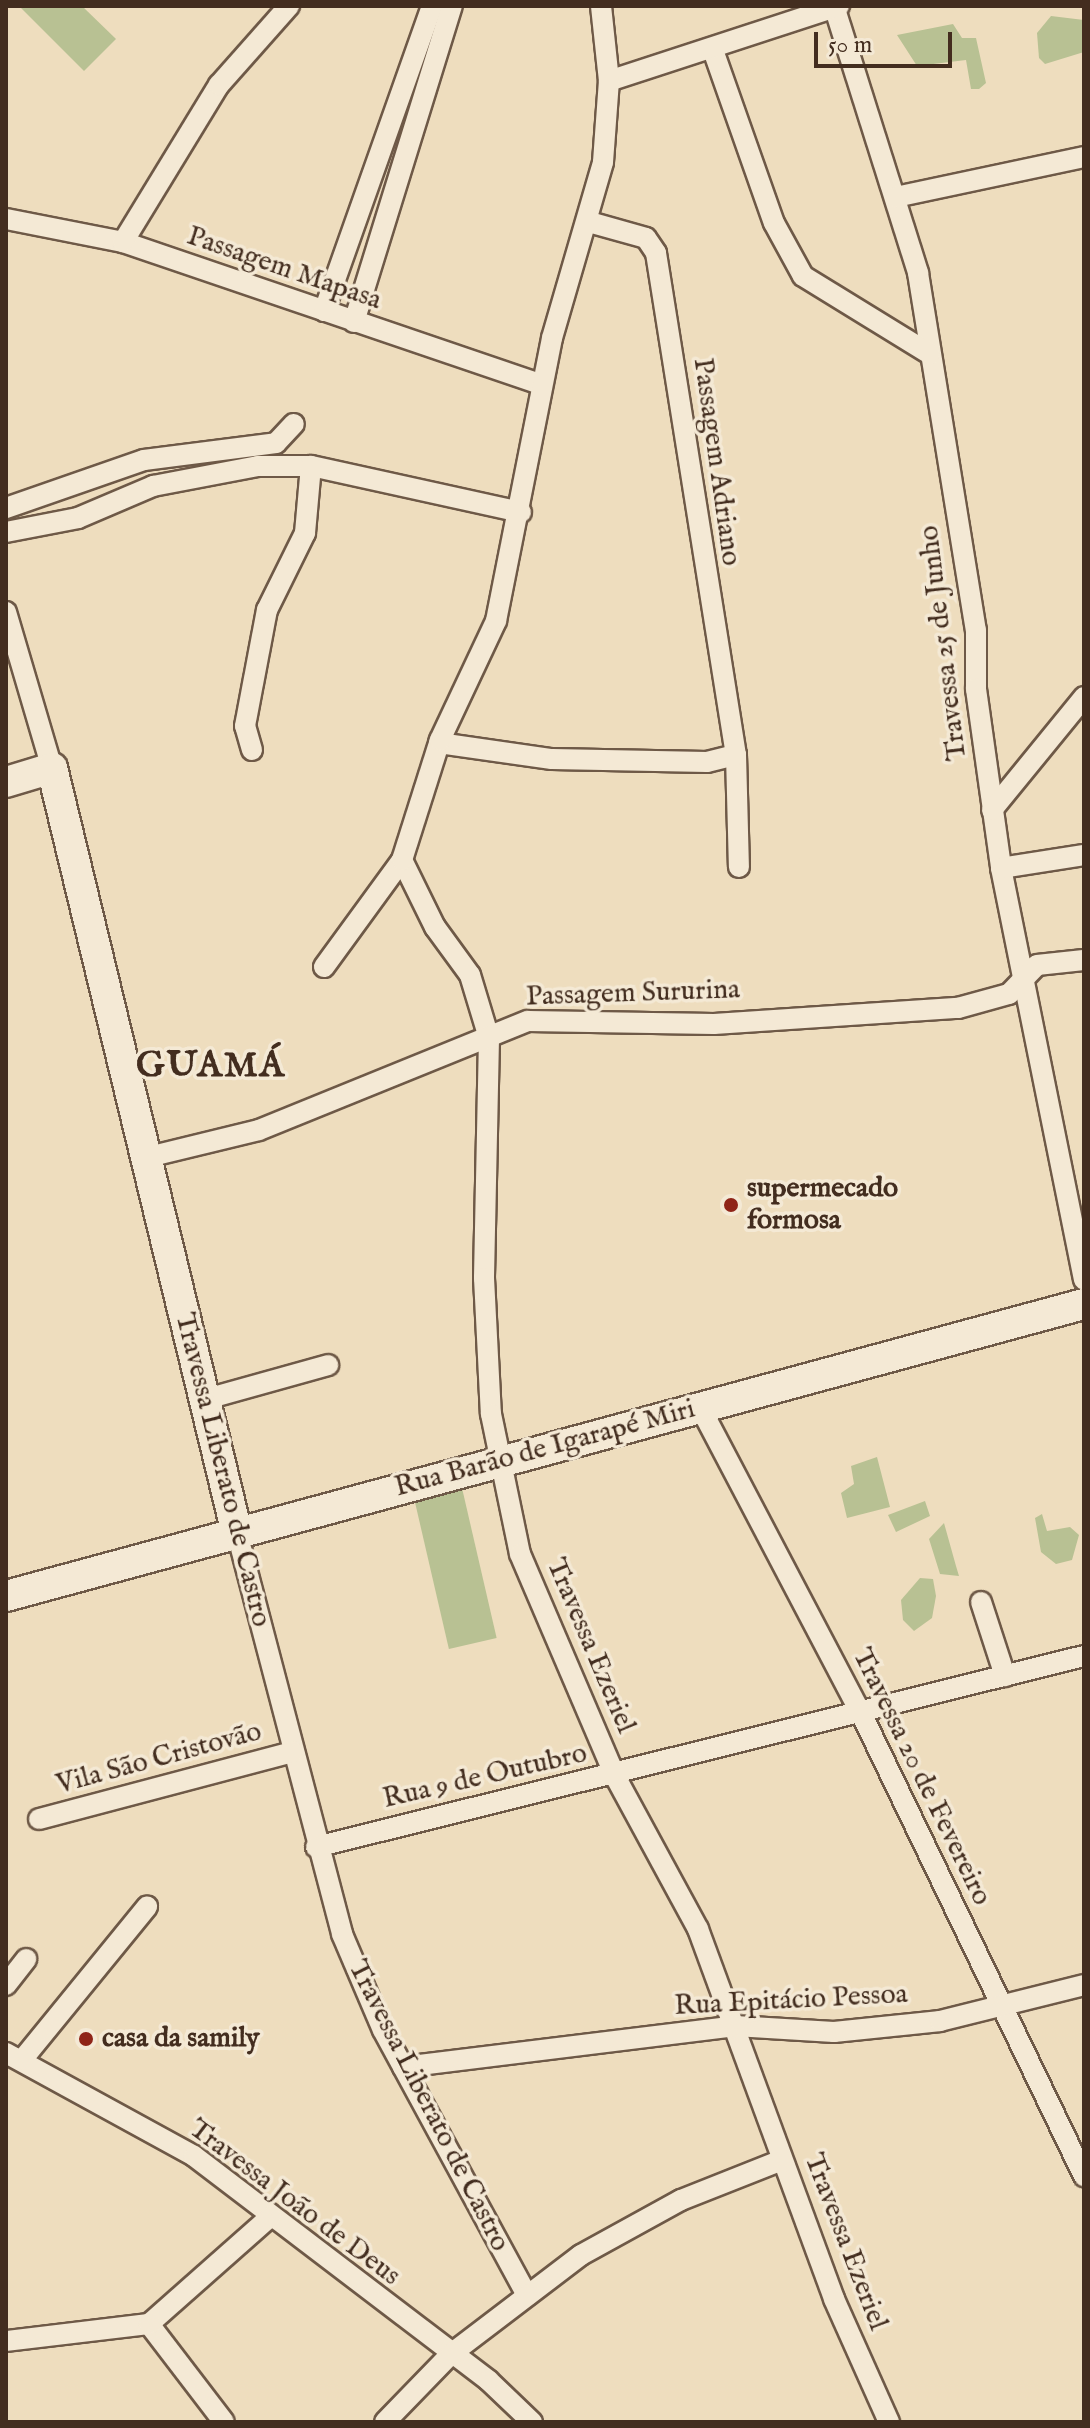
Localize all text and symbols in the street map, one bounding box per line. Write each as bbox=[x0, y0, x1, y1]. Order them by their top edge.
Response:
scale bar bbox=[818, 16, 956, 66]
text: 50 m bbox=[828, 30, 872, 61]
street label: Passagem Mapasa bbox=[182, 220, 386, 318]
street label: Passagem Adriano bbox=[685, 356, 747, 568]
street label: Travessa 25 de Junho bbox=[913, 524, 975, 762]
street label: Passagem Sururina bbox=[525, 973, 741, 1015]
district label: GUAMÁ bbox=[136, 1045, 286, 1089]
place label: supermecado formosa bbox=[747, 1172, 898, 1238]
marker: supermecado formosa bbox=[722, 1196, 740, 1214]
street label: Travessa Liberato de Castro bbox=[167, 1310, 277, 1630]
street label: Rua Barão de Igarapé Miri bbox=[391, 1393, 699, 1505]
street label: Travessa Ezeriel bbox=[538, 1553, 642, 1739]
street label: Travessa 20 de Fevereiro bbox=[844, 1643, 998, 1911]
street label: Vila São Cristovão bbox=[53, 1716, 265, 1802]
street label: Rua 9 de Outubro bbox=[380, 1737, 590, 1817]
street label: Travessa Liberato de Castro bbox=[340, 1955, 516, 2257]
street label: Rua Epitácio Pessoa bbox=[673, 1978, 909, 2024]
place label: casa da samily bbox=[102, 2022, 259, 2056]
marker: casa da samily bbox=[77, 2030, 95, 2048]
street label: Travessa João de Deus bbox=[182, 2113, 406, 2293]
street label: Travessa Ezeriel bbox=[796, 2149, 894, 2335]

